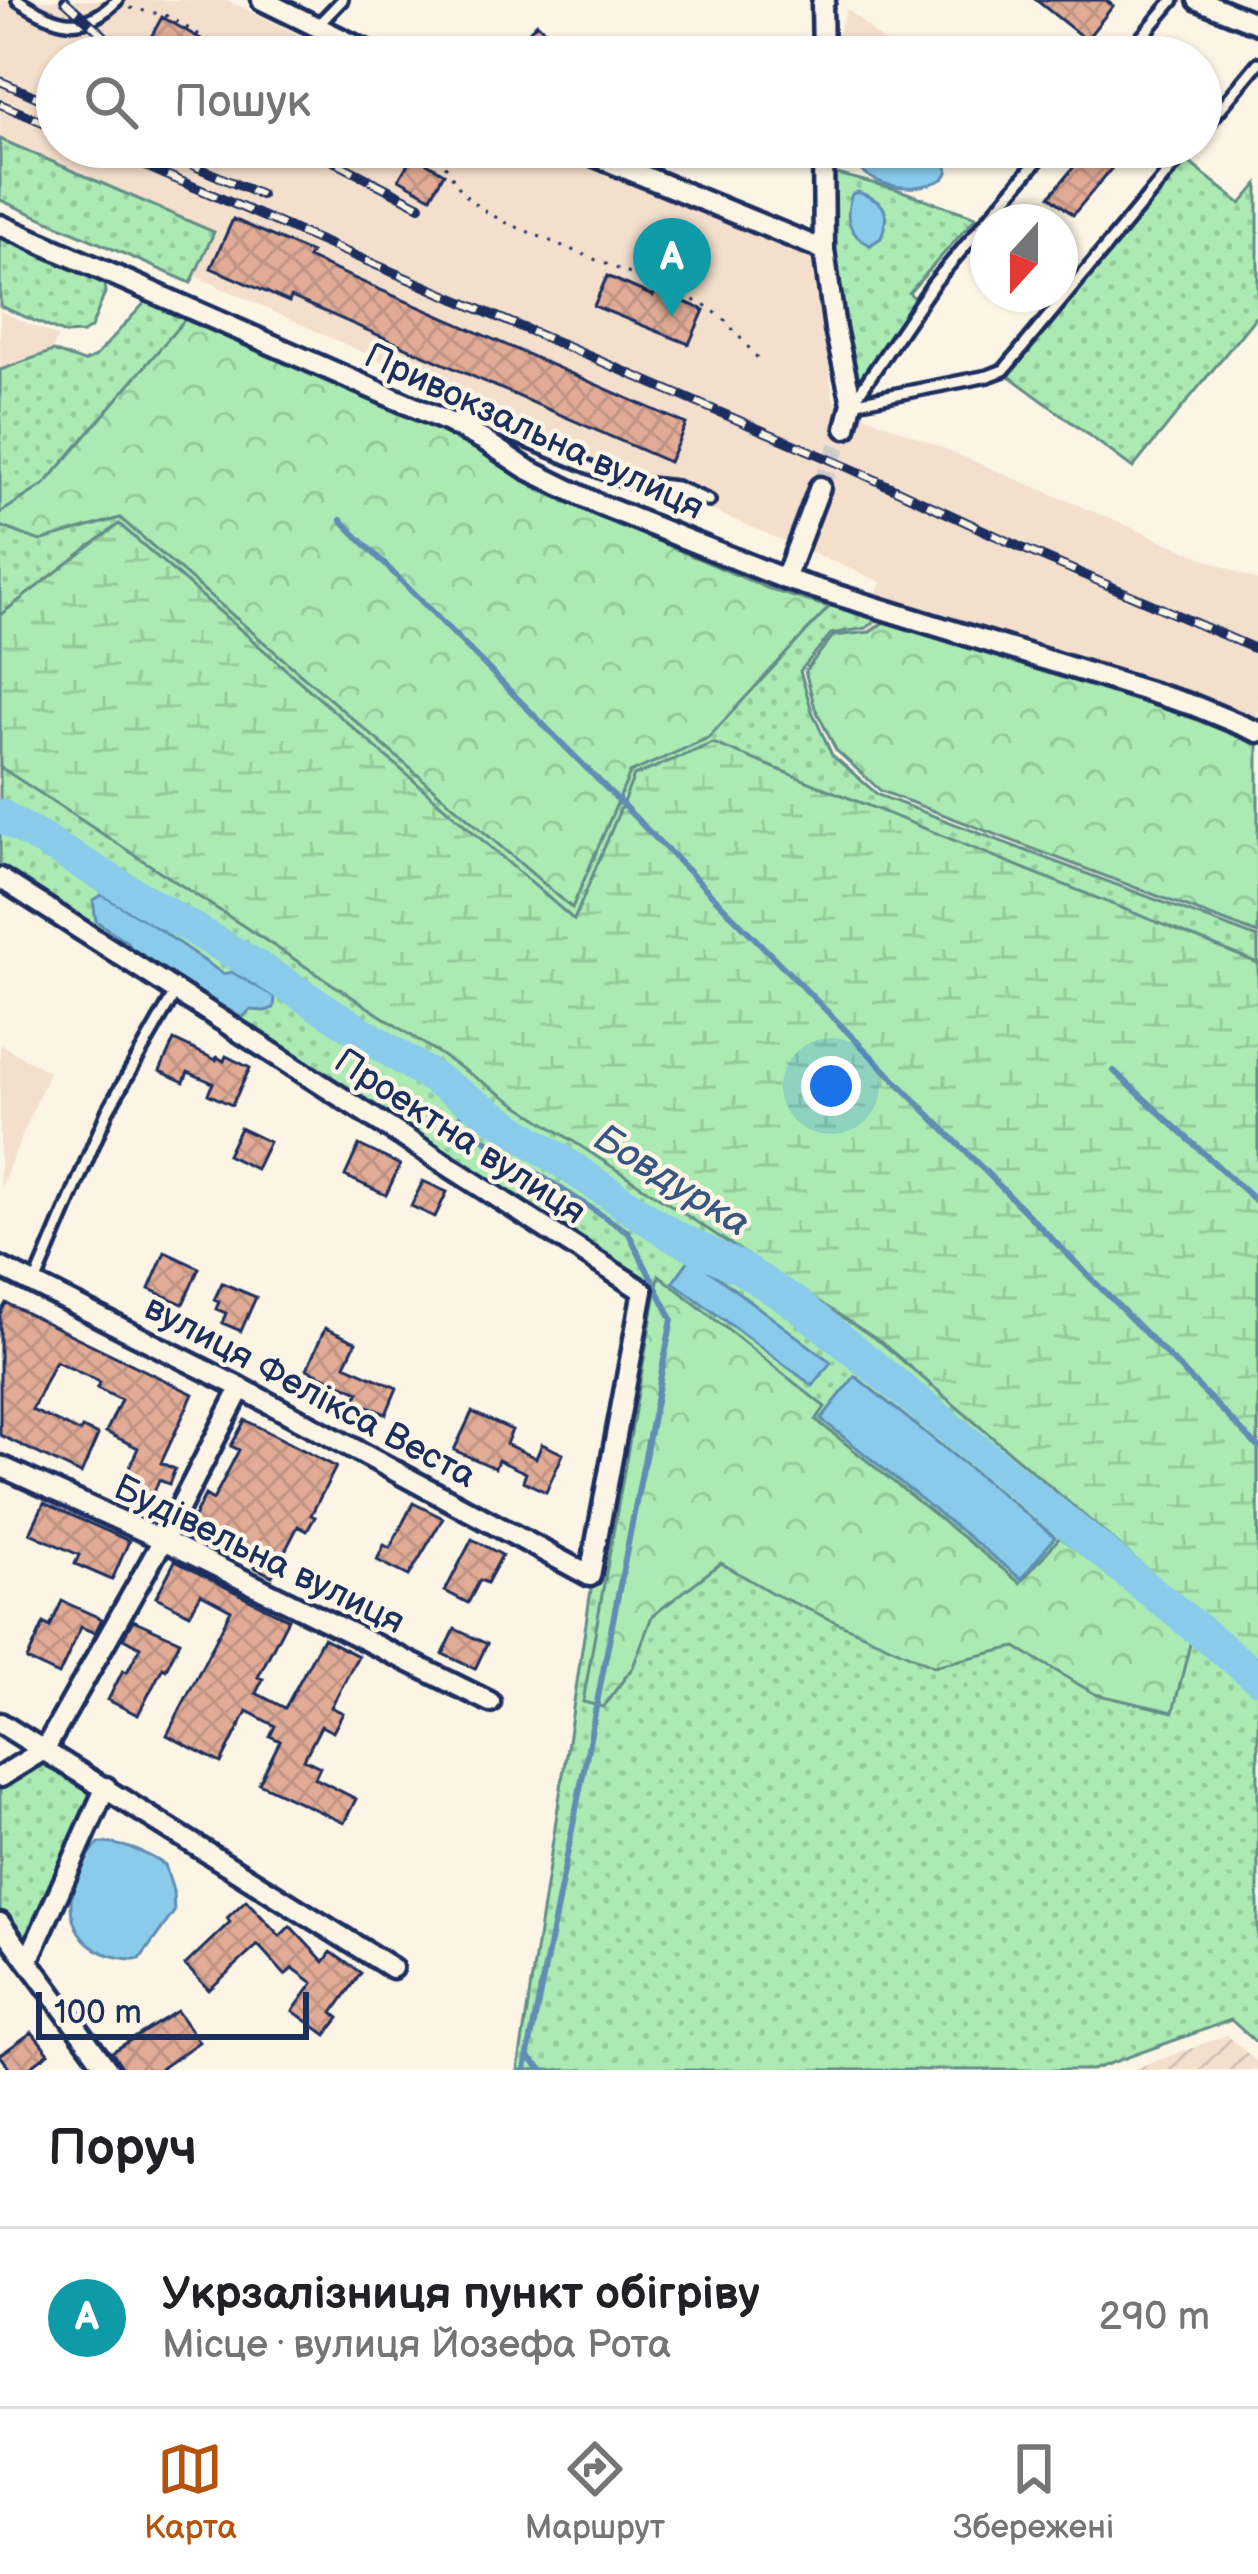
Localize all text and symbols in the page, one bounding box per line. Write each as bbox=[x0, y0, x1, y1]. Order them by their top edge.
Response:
search box bbox=[36, 36, 1222, 168]
icon: search bbox=[78, 69, 144, 135]
text: Пошук bbox=[174, 75, 311, 130]
north arrow bbox=[970, 204, 1078, 312]
pin: A bbox=[633, 218, 711, 317]
street label: Привокзальна вулиця bbox=[357, 335, 710, 530]
street label: Проектна вулиця bbox=[326, 1040, 593, 1234]
your location bbox=[801, 1056, 861, 1116]
water label: Бовдурка bbox=[585, 1115, 758, 1248]
street label: вулиця Фелікса Веста bbox=[137, 1287, 483, 1498]
street label: Будівельна вулиця bbox=[107, 1466, 411, 1644]
scale bar bbox=[36, 1986, 309, 2039]
text: 100 m bbox=[54, 1993, 142, 2033]
text: Поруч bbox=[48, 2118, 197, 2179]
text: Укрзалізниця пункт обігріву bbox=[162, 2267, 760, 2322]
text: A bbox=[75, 2294, 99, 2341]
text: 290 m bbox=[1099, 2294, 1210, 2341]
text: Місце · вулиця Йозефа Рота bbox=[162, 2322, 671, 2369]
tab: Карта bbox=[144, 2436, 237, 2548]
tab: Маршрут bbox=[525, 2436, 665, 2548]
tab: Збережені bbox=[953, 2436, 1114, 2548]

